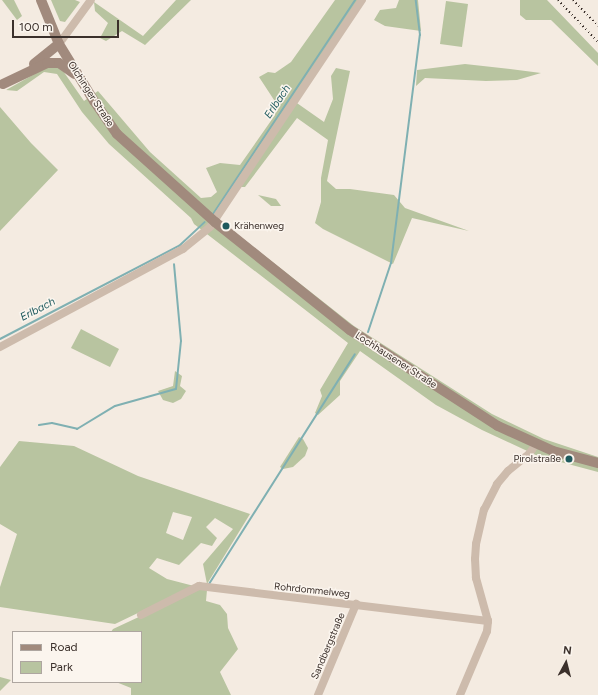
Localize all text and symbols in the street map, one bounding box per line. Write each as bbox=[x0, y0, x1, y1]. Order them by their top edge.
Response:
scale bar bbox=[14, 12, 121, 38]
text: 100 m bbox=[19, 20, 53, 34]
street label: Olchinger Straße bbox=[65, 59, 117, 129]
water label: Erlbach bbox=[262, 83, 294, 121]
place label: Krähenweg bbox=[234, 220, 284, 232]
marker: Krähenweg bbox=[221, 221, 231, 231]
water label: Erlbach bbox=[18, 296, 58, 324]
street label: Lochhausener Straße bbox=[353, 329, 439, 391]
place label: Pirolstraße bbox=[513, 453, 561, 465]
marker: Pirolstraße bbox=[564, 454, 574, 464]
street label: Rohrdommelweg bbox=[273, 580, 351, 600]
street label: Sandbergstraße bbox=[309, 611, 347, 681]
legend bbox=[12, 631, 142, 683]
text: Road bbox=[50, 640, 78, 654]
north arrow bbox=[546, 643, 586, 683]
text: N bbox=[562, 644, 573, 658]
text: Park bbox=[50, 660, 73, 674]

